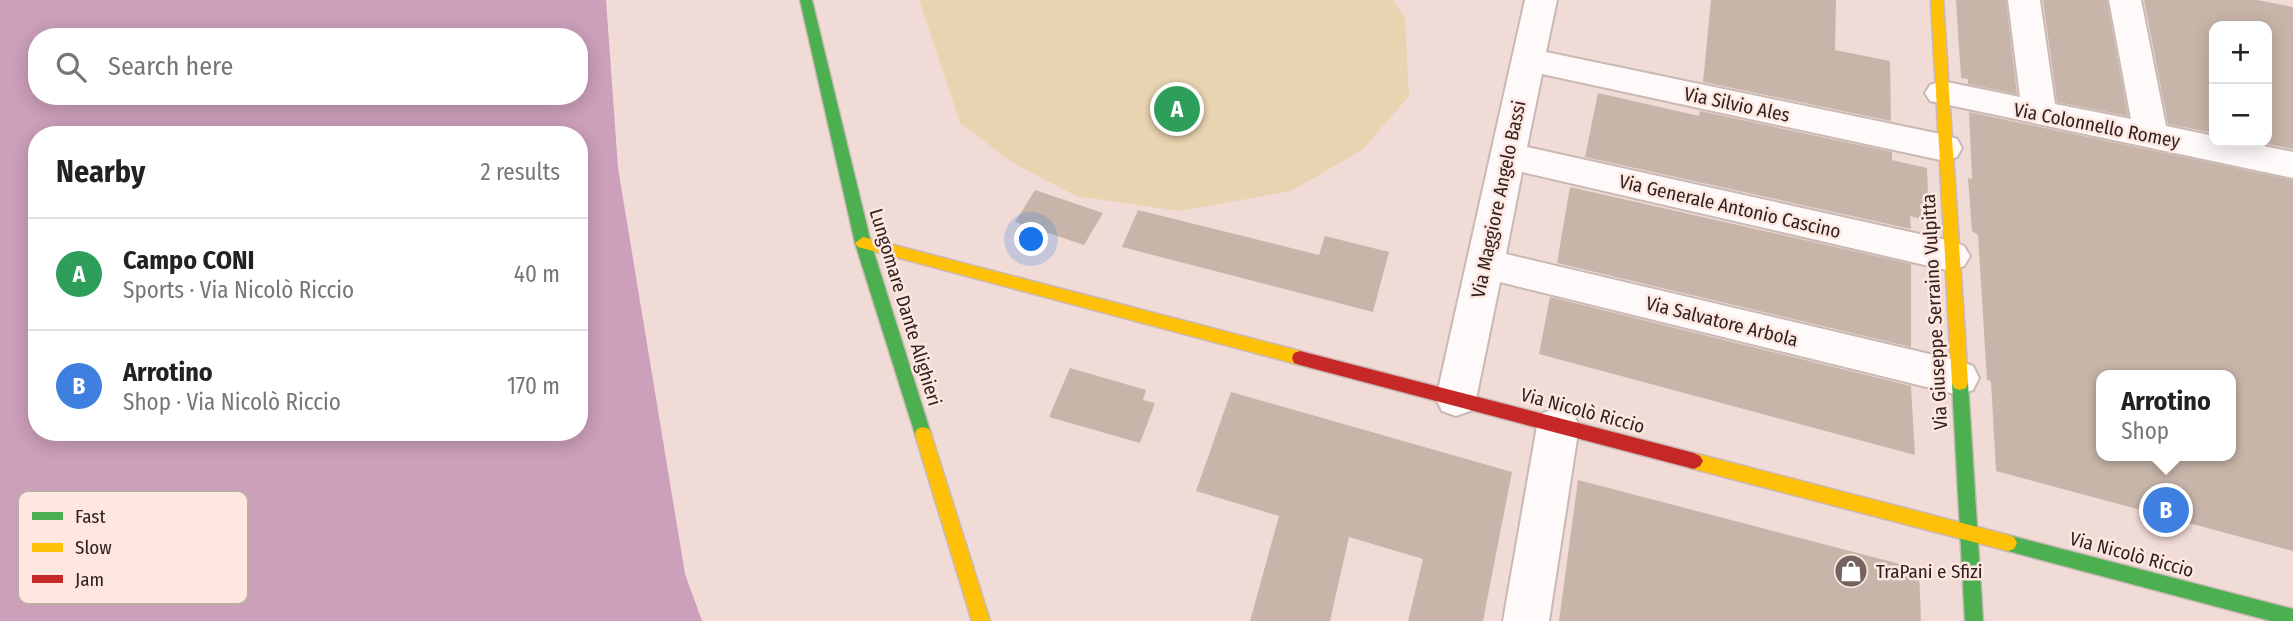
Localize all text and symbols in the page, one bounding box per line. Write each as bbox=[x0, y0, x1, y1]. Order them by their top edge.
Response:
map controls bbox=[2209, 21, 2272, 147]
button: + bbox=[2209, 21, 2272, 84]
search box bbox=[28, 28, 588, 105]
icon: search bbox=[52, 48, 90, 86]
text: Search here bbox=[108, 51, 233, 82]
street label: Via Silvio Ales bbox=[1682, 82, 1792, 127]
pin: A bbox=[1154, 83, 1200, 135]
button: − bbox=[2209, 84, 2272, 147]
street label: Via Maggiore Angelo Bassi bbox=[1466, 98, 1531, 300]
street label: Via Colonnello Romey bbox=[2012, 98, 2182, 153]
text: Nearby bbox=[56, 154, 145, 190]
text: 2 results bbox=[480, 158, 560, 186]
street label: Via Generale Antonio Cascino bbox=[1617, 170, 1843, 243]
street label: Via Giuseppe Serraino Vulpitta bbox=[1917, 193, 1952, 431]
street label: Lungomare Dante Alighieri bbox=[865, 206, 946, 408]
your location bbox=[1014, 222, 1048, 256]
text: Campo CONI bbox=[123, 245, 255, 276]
text: A bbox=[73, 260, 85, 288]
text: 40 m bbox=[514, 260, 560, 288]
text: Sports · Via Nicolò Riccio bbox=[123, 276, 354, 304]
street label: Via Salvatore Arbola bbox=[1643, 291, 1800, 352]
text: Arrotino bbox=[123, 357, 213, 388]
popup bbox=[2096, 370, 2236, 461]
text: B bbox=[73, 372, 85, 400]
text: 170 m bbox=[507, 372, 560, 400]
street label: Via Nicolò Riccio bbox=[1518, 383, 1647, 438]
text: Arrotino bbox=[2121, 386, 2211, 417]
text: Shop · Via Nicolò Riccio bbox=[123, 388, 341, 416]
text: Shop bbox=[2121, 417, 2169, 445]
pin: B bbox=[2143, 484, 2189, 536]
legend bbox=[18, 491, 248, 604]
text: Fast bbox=[75, 505, 106, 528]
street label: Via Nicolò Riccio bbox=[2067, 527, 2196, 582]
text: Slow bbox=[75, 536, 112, 559]
shop icon: TraPani e Sfizi bbox=[1832, 552, 1870, 590]
place label: TraPani e Sfizi bbox=[1876, 560, 1982, 583]
text: Jam bbox=[75, 568, 104, 591]

